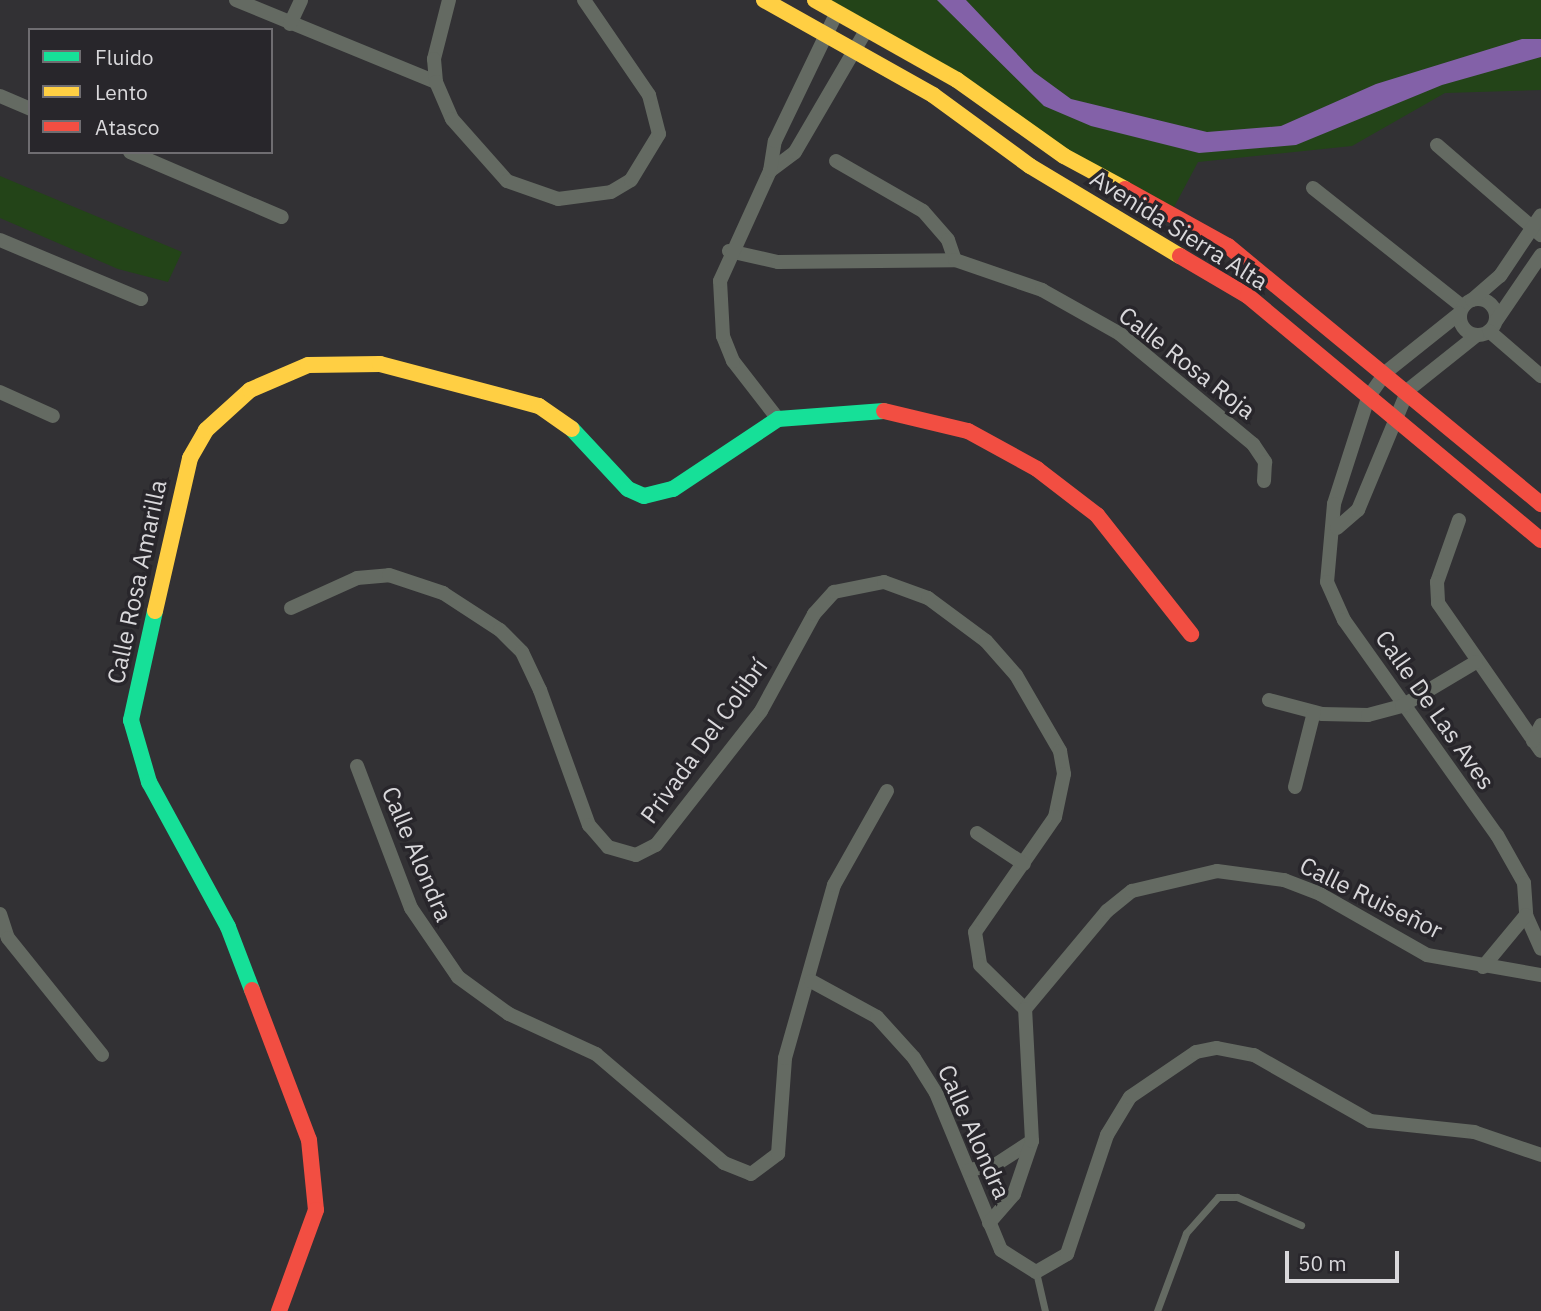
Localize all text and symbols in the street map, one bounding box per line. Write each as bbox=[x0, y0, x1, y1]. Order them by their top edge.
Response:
legend bbox=[28, 28, 273, 154]
text: Fluido bbox=[95, 43, 154, 71]
text: Lento bbox=[95, 78, 148, 106]
text: Atasco bbox=[95, 113, 159, 141]
street label: Avenida Sierra Alta bbox=[1085, 164, 1273, 296]
street label: Calle Rosa Roja bbox=[1113, 301, 1261, 425]
street label: Calle Rosa Amarilla bbox=[101, 477, 173, 687]
street label: Calle De Las Aves bbox=[1369, 625, 1501, 795]
street label: Privada Del Colibrí bbox=[634, 653, 774, 829]
street label: Calle Alondra bbox=[376, 782, 458, 926]
street label: Calle Ruiseñor bbox=[1295, 851, 1447, 945]
street label: Calle Alondra bbox=[932, 1060, 1016, 1204]
scale bar bbox=[1289, 1238, 1403, 1282]
text: 50 m bbox=[1298, 1249, 1347, 1277]

